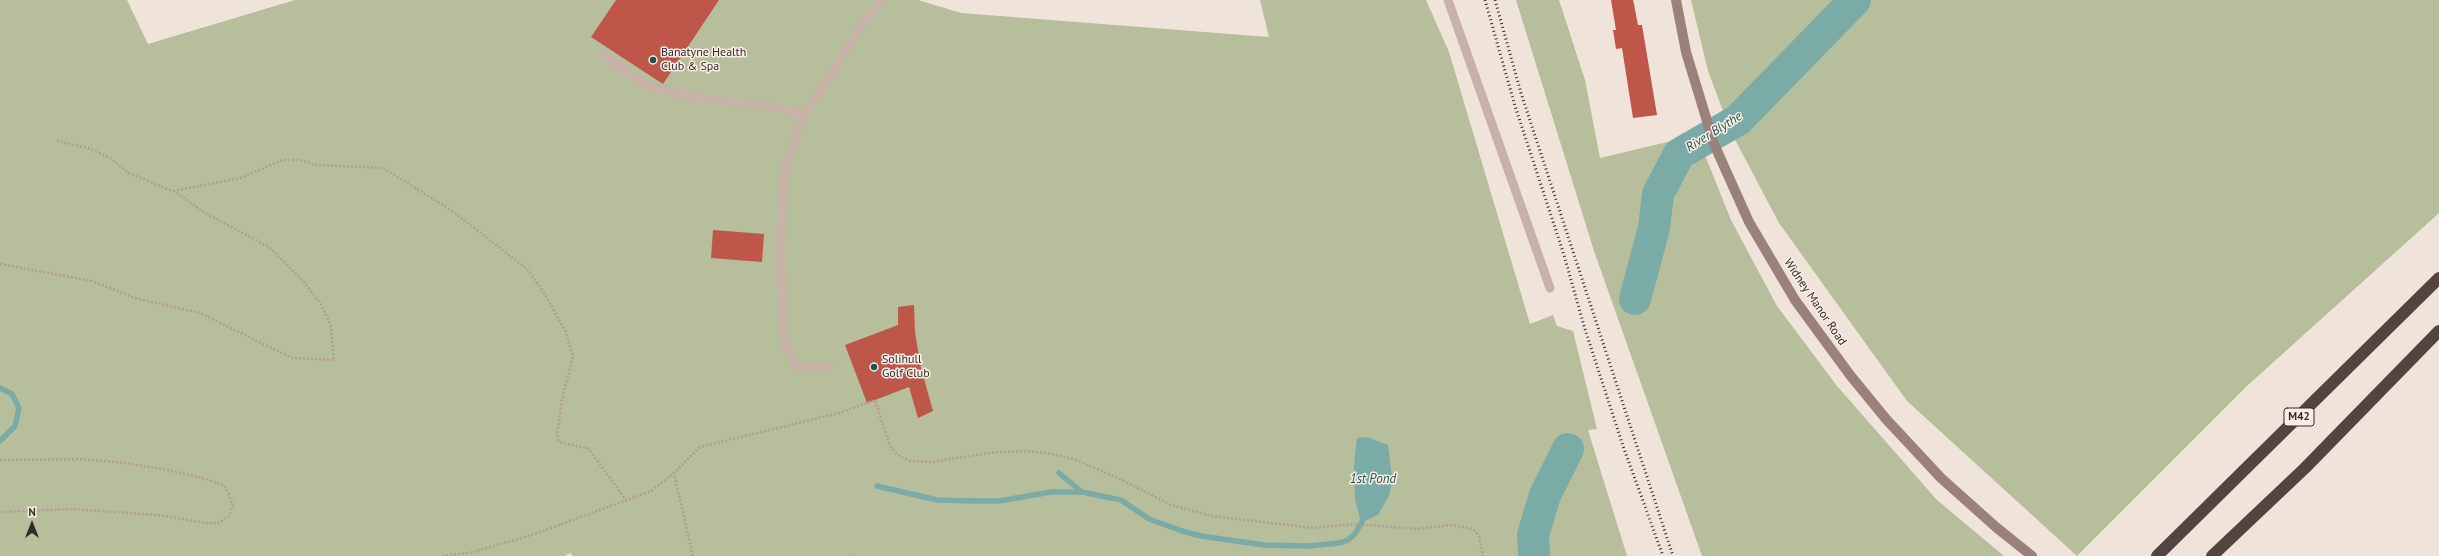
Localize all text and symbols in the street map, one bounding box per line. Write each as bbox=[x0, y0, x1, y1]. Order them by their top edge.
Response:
place label: Banatyne Health Club & Spa bbox=[661, 46, 746, 74]
marker: Banatyne Health Club & Spa bbox=[648, 55, 658, 65]
water label: River Blythe bbox=[1683, 109, 1745, 155]
street label: Widney Manor Road bbox=[1781, 256, 1849, 348]
place label: Solihull Golf Club bbox=[882, 353, 930, 381]
marker: Solihull Golf Club bbox=[869, 362, 879, 372]
road number: M42 bbox=[2284, 408, 2314, 426]
water label: 1st Pond bbox=[1350, 471, 1396, 487]
north arrow bbox=[12, 504, 52, 544]
text: N bbox=[28, 505, 36, 519]

